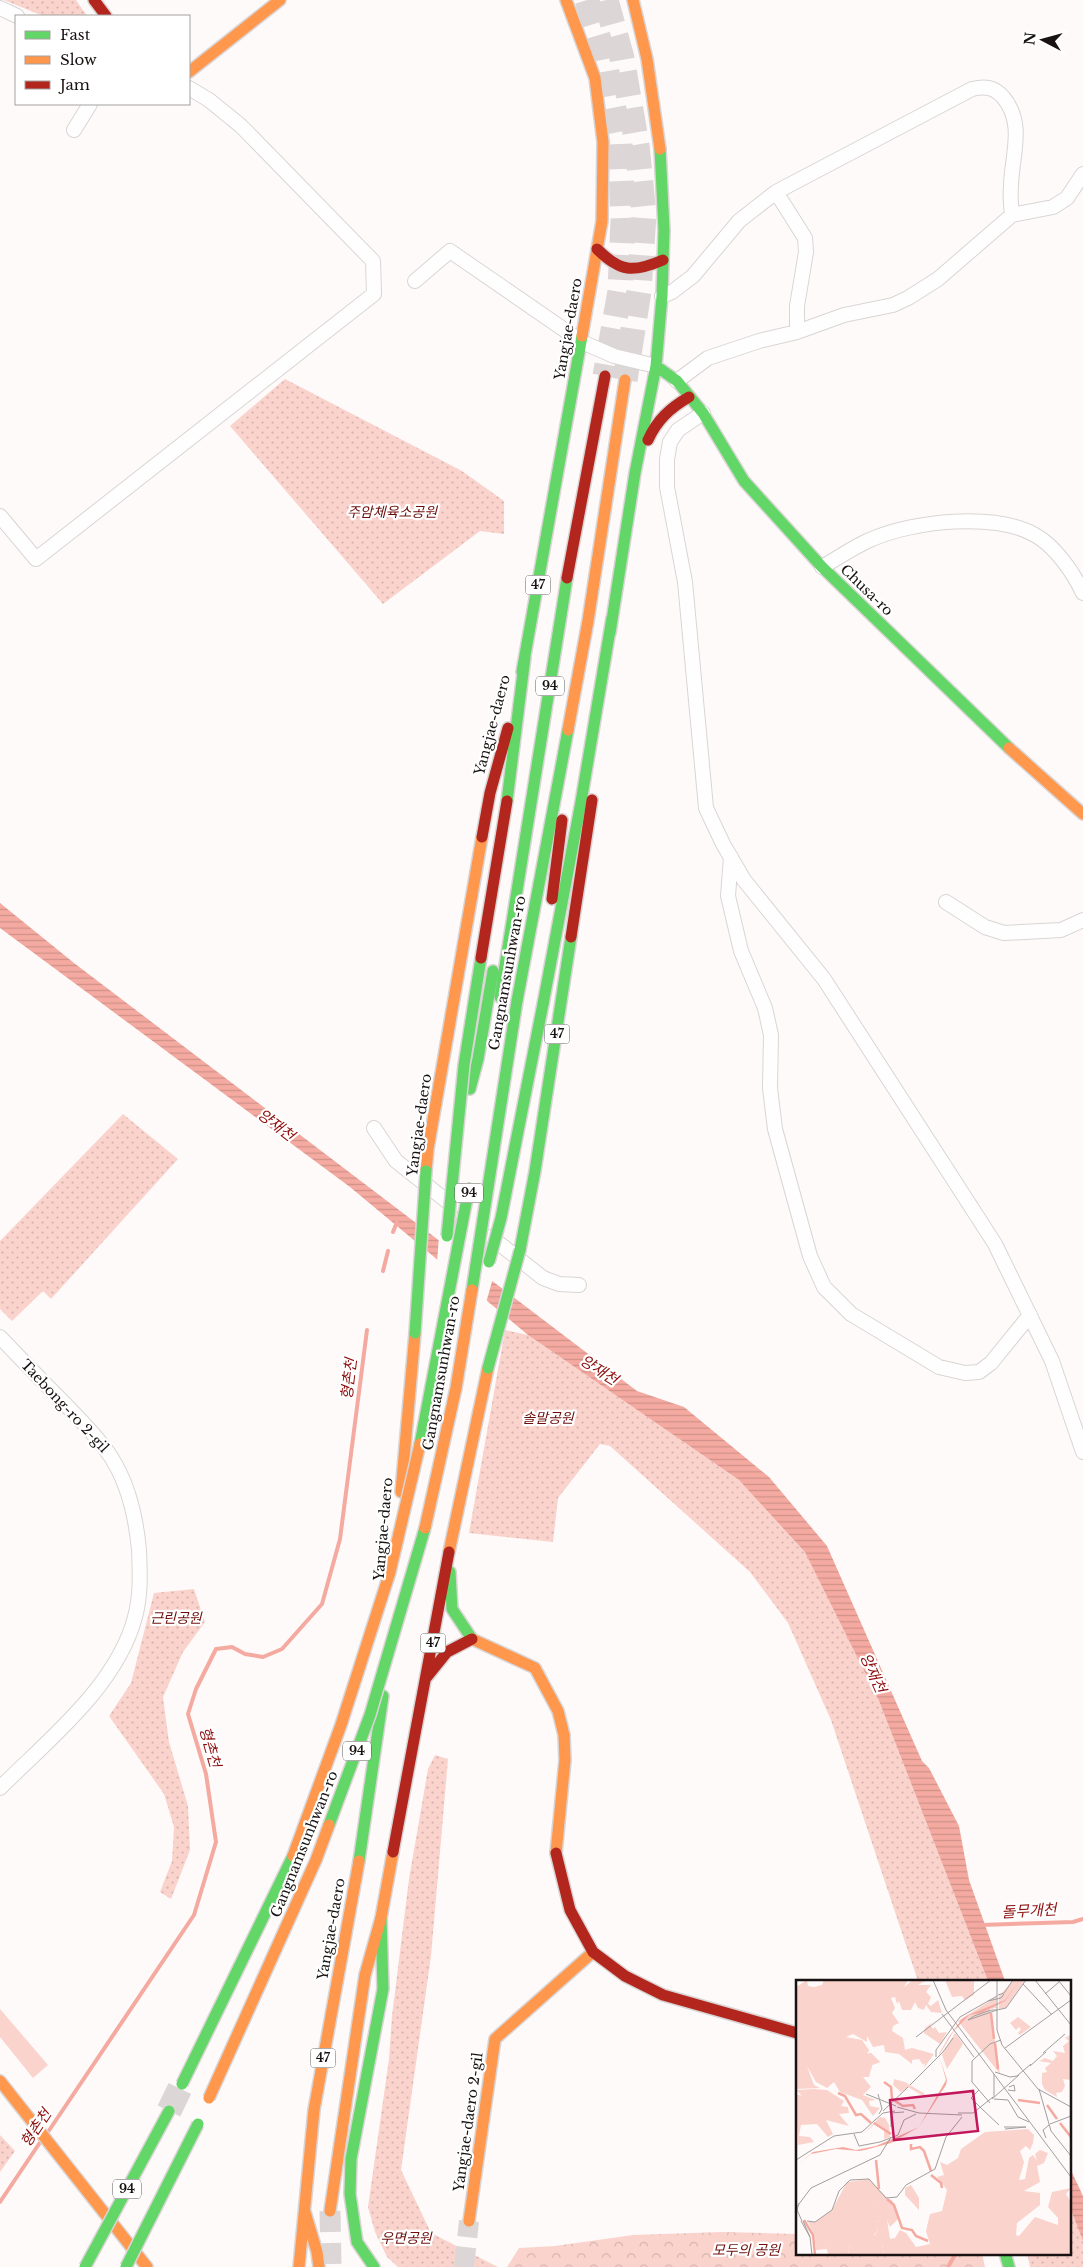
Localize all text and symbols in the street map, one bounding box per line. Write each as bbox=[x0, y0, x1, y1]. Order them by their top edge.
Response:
legend bbox=[15, 15, 190, 105]
north arrow bbox=[1018, 15, 1068, 65]
text: Fast bbox=[60, 25, 91, 44]
text: N bbox=[1020, 31, 1040, 46]
text: Slow bbox=[60, 50, 97, 69]
text: Jam bbox=[58, 75, 90, 94]
street label: Yangjae-daero bbox=[550, 276, 586, 383]
park label: 주암체육소공원 bbox=[347, 503, 438, 521]
street label: Chusa-ro bbox=[837, 560, 897, 620]
road number: 47 bbox=[526, 576, 550, 594]
street label: Yangjae-daero bbox=[470, 673, 514, 778]
road number: 94 bbox=[536, 676, 564, 696]
street label: Gangnamsunhwan-ro bbox=[485, 894, 529, 1052]
road number: 47 bbox=[544, 1024, 570, 1044]
street label: Yangjae-daero bbox=[403, 1072, 435, 1178]
water label: 양재천 bbox=[254, 1105, 300, 1146]
road number: 94 bbox=[455, 1184, 483, 1202]
street label: Gangnamsunhwan-ro bbox=[419, 1294, 463, 1452]
water label: 양재천 bbox=[577, 1350, 624, 1390]
water label: 형촌천 bbox=[337, 1355, 361, 1401]
street label: Taebong-ro 2-gil bbox=[17, 1356, 113, 1457]
park label: 솔말공원 bbox=[522, 1409, 575, 1427]
street label: Yangjae-daero bbox=[369, 1477, 396, 1582]
park label: 근린공원 bbox=[150, 1609, 203, 1627]
road number: 47 bbox=[420, 1634, 446, 1652]
water label: 양재천 bbox=[856, 1650, 891, 1698]
water label: 형촌천 bbox=[196, 1724, 226, 1771]
road number: 94 bbox=[343, 1742, 371, 1760]
street label: Gangnamsunhwan-ro bbox=[266, 1768, 342, 1920]
street label: Yangjae-daero bbox=[313, 1876, 349, 1983]
water label: 돌무개천 bbox=[1001, 1899, 1059, 1921]
inset map bbox=[796, 1980, 1070, 2254]
road number: 47 bbox=[310, 2048, 336, 2068]
street label: Yangjae-daero 2-gil bbox=[449, 2051, 487, 2194]
water label: 형촌천 bbox=[16, 2103, 56, 2150]
road number: 94 bbox=[113, 2180, 141, 2198]
park label: 우면공원 bbox=[380, 2229, 433, 2247]
park label: 모두의 공원 bbox=[712, 2241, 781, 2259]

